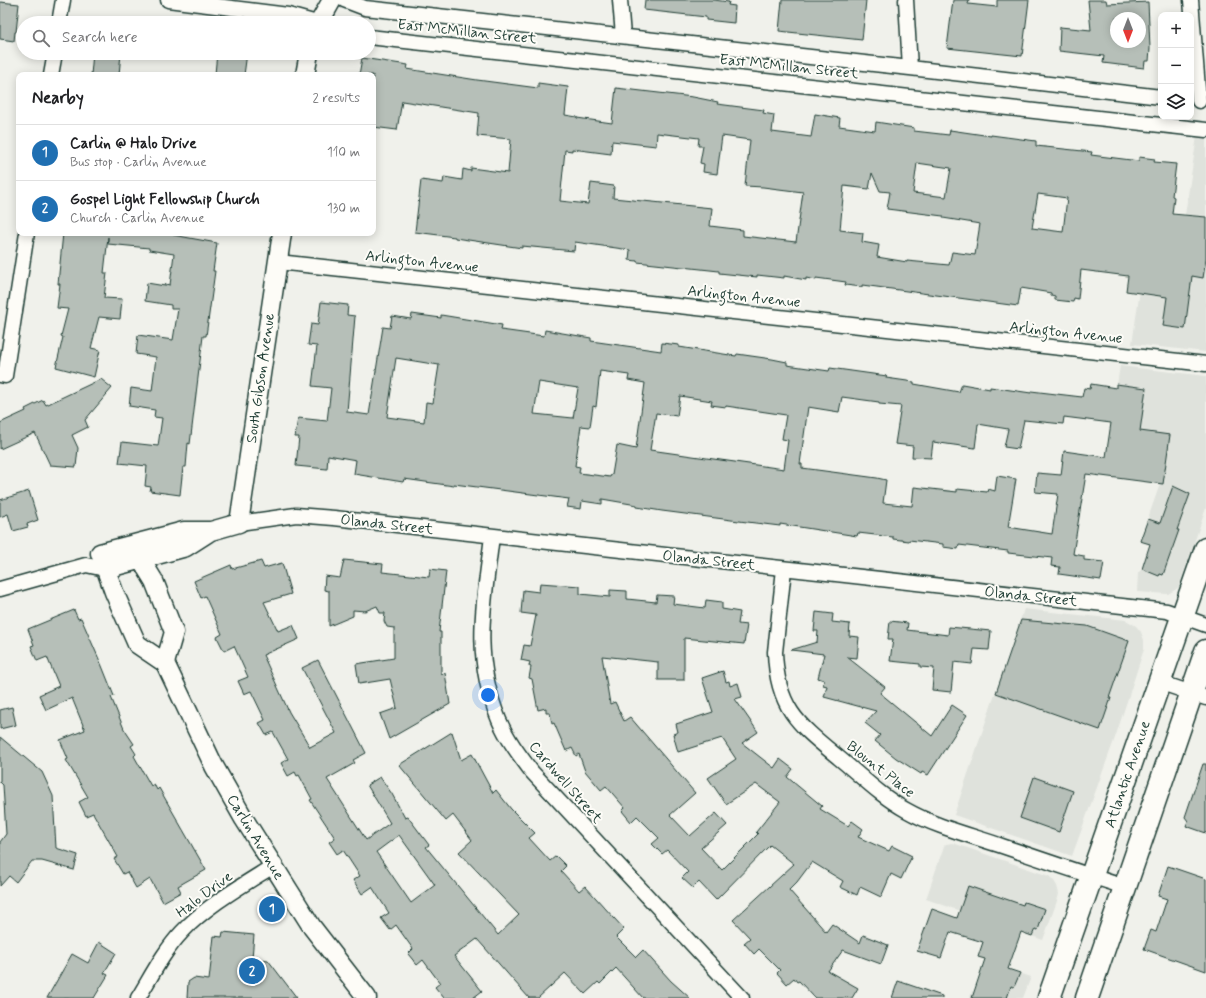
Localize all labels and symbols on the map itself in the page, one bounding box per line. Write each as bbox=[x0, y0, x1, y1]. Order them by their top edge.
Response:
north arrow bbox=[1110, 12, 1146, 48]
street label: East McMillan Street bbox=[396, 15, 538, 49]
street label: East McMillan Street bbox=[718, 50, 860, 84]
street label: Arlington Avenue bbox=[364, 246, 480, 279]
street label: Arlington Avenue bbox=[686, 281, 802, 314]
street label: South Gibson Avenue bbox=[242, 312, 280, 444]
street label: Arlington Avenue bbox=[1008, 317, 1124, 350]
street label: Olanda Street bbox=[339, 510, 435, 540]
street label: Olanda Street bbox=[661, 546, 757, 576]
street label: Olanda Street bbox=[983, 582, 1079, 612]
your location bbox=[478, 685, 498, 705]
street label: Atlantic Avenue bbox=[1100, 718, 1156, 831]
street label: Cardwell Street bbox=[524, 737, 607, 828]
street label: Blount Place bbox=[842, 737, 919, 803]
street label: Carlin Avenue bbox=[222, 791, 289, 884]
street label: Halo Drive bbox=[172, 867, 237, 923]
pin: 1 bbox=[259, 894, 285, 924]
pin: 2 bbox=[239, 956, 265, 986]

